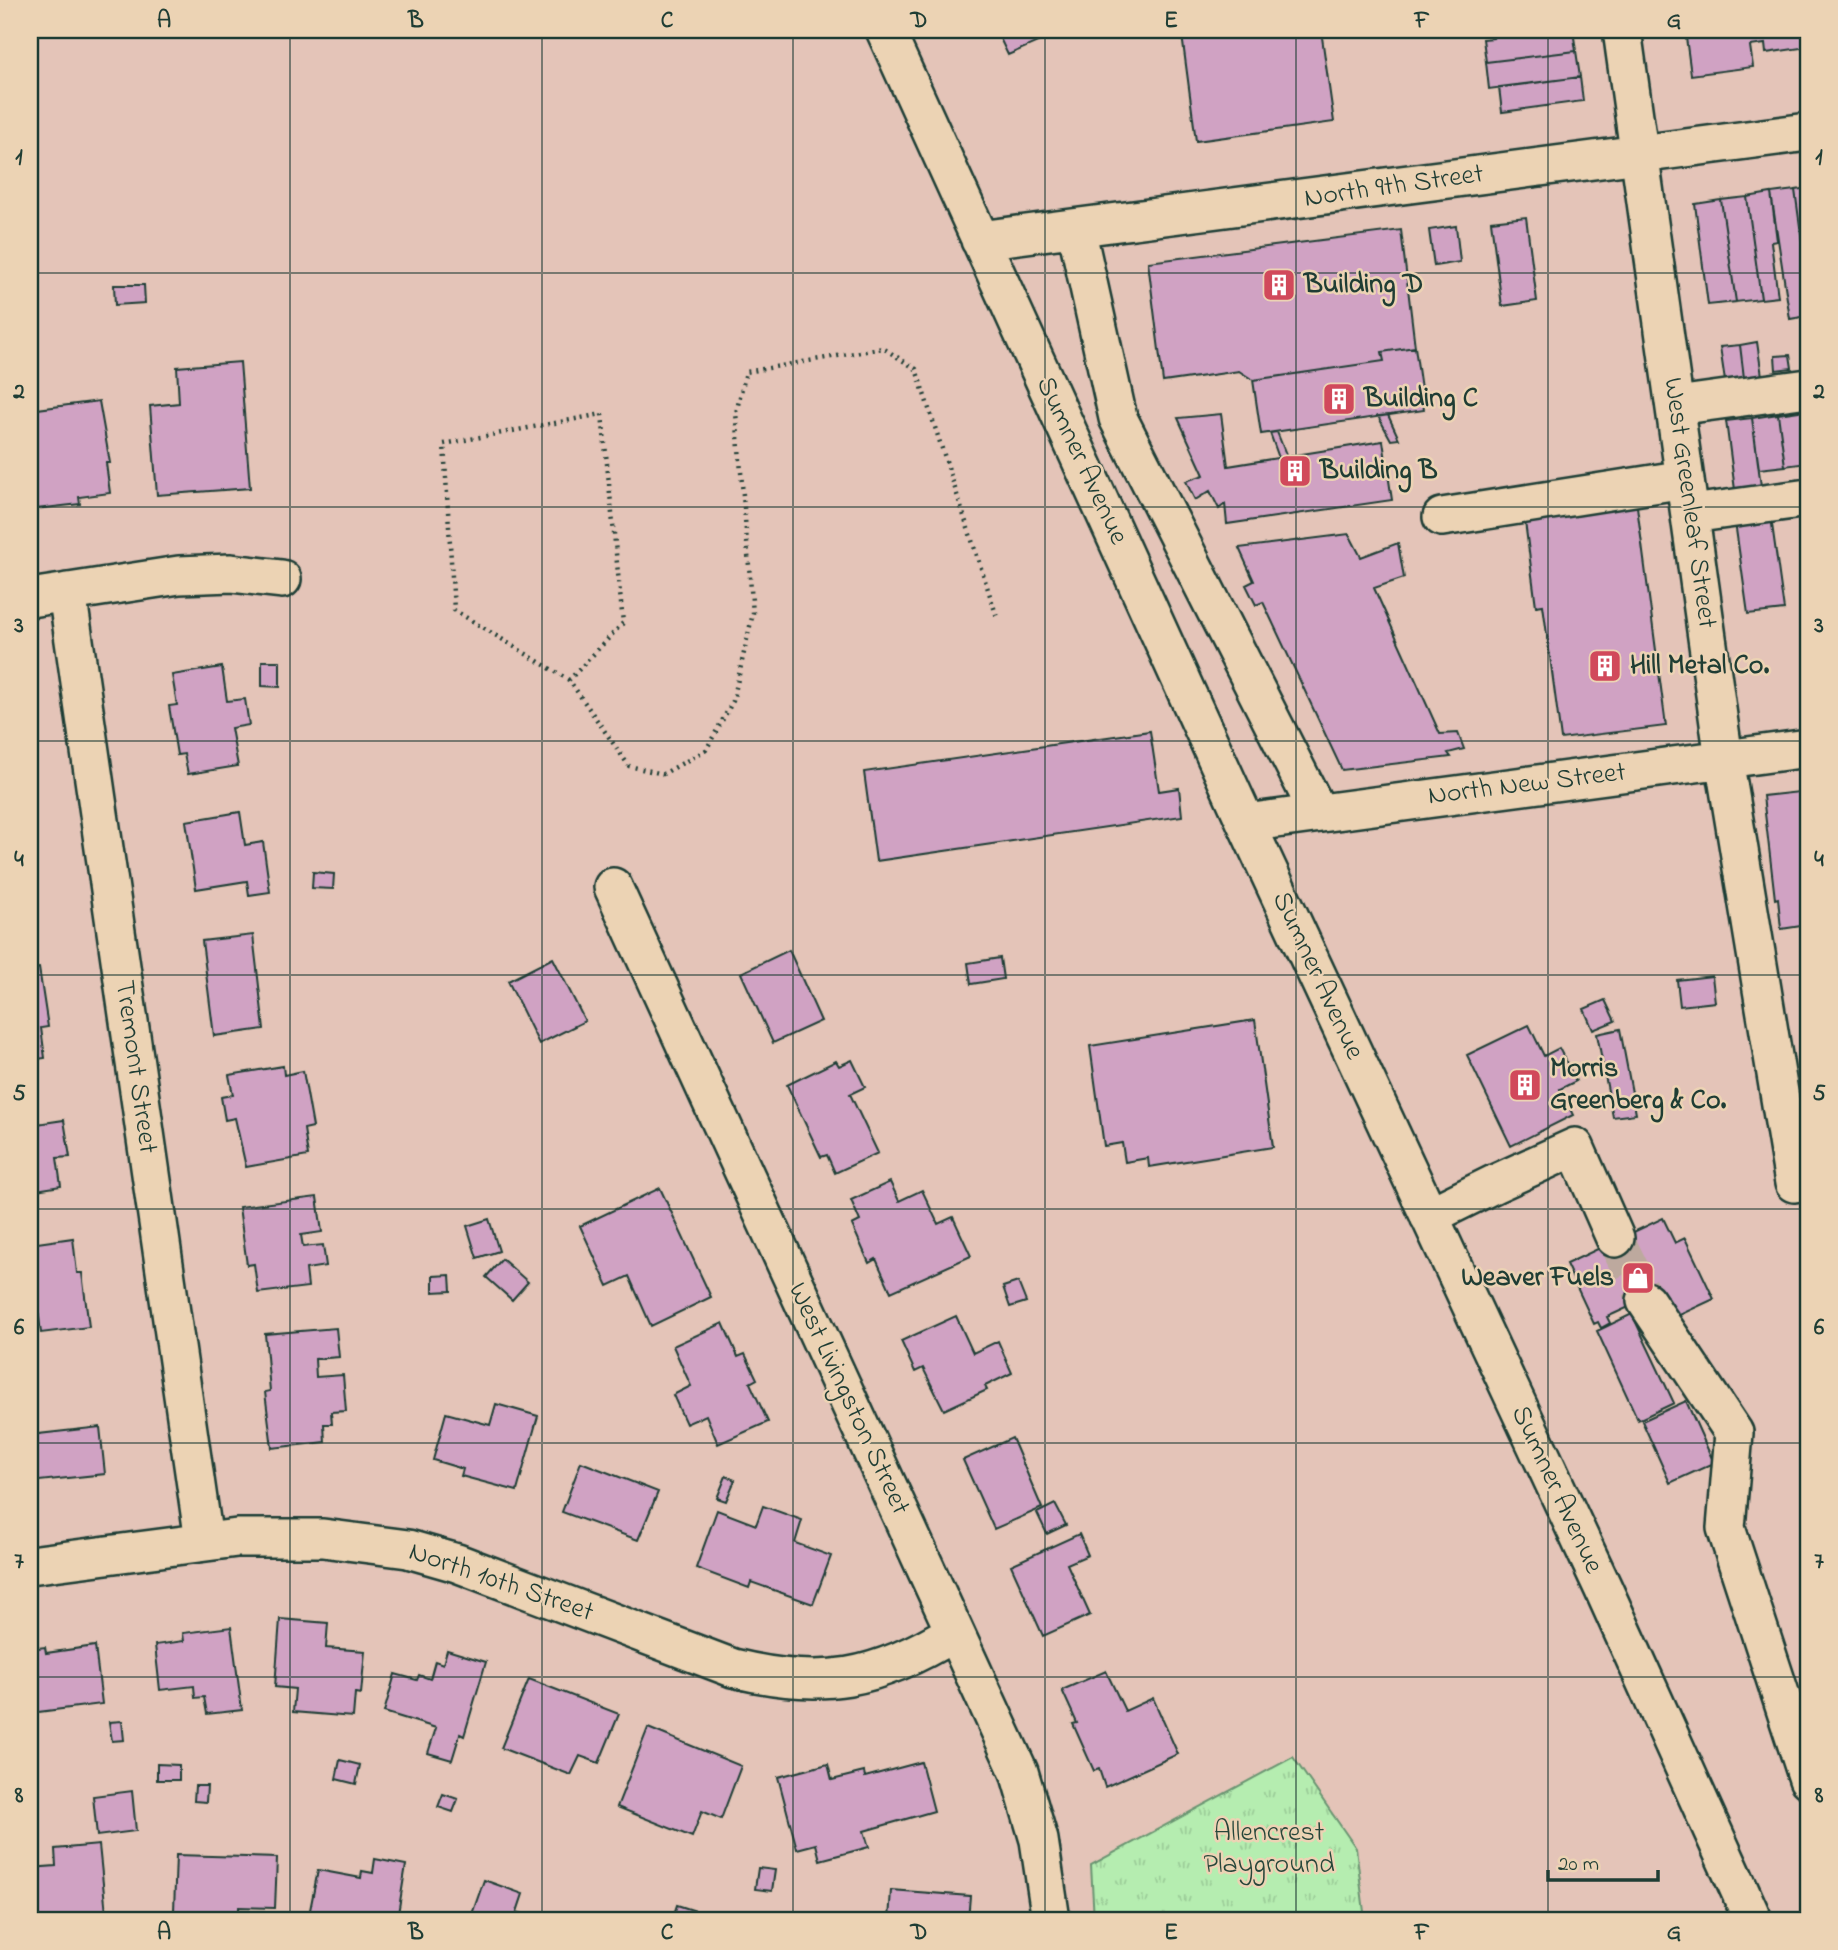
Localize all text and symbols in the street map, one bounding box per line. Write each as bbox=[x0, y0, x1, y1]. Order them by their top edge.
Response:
text: A bbox=[157, 5, 171, 38]
text: B bbox=[407, 5, 424, 38]
text: C bbox=[661, 5, 674, 38]
text: D bbox=[910, 5, 927, 38]
text: E bbox=[1164, 5, 1178, 38]
text: F bbox=[1414, 5, 1430, 38]
text: G bbox=[1667, 5, 1681, 38]
text: 1 bbox=[15, 142, 23, 175]
text: 1 bbox=[1815, 142, 1823, 175]
street label: North 9th Street bbox=[1302, 154, 1486, 220]
place label: Building D bbox=[1302, 265, 1423, 307]
building icon: Building D bbox=[1260, 266, 1298, 304]
street label: Sumner Avenue bbox=[1024, 370, 1138, 552]
street label: West Greenleaf Street bbox=[1651, 375, 1727, 631]
text: 2 bbox=[12, 376, 25, 409]
text: 2 bbox=[1812, 376, 1825, 409]
place label: Building C bbox=[1362, 379, 1478, 421]
building icon: Building C bbox=[1320, 380, 1358, 418]
place label: Building B bbox=[1318, 451, 1438, 493]
building icon: Building B bbox=[1276, 452, 1314, 490]
text: 3 bbox=[13, 610, 24, 643]
text: 3 bbox=[1813, 610, 1824, 643]
place label: Hill Metal Co. bbox=[1630, 646, 1769, 687]
building icon: Hill Metal Co. bbox=[1586, 647, 1624, 685]
street label: North New Street bbox=[1426, 753, 1628, 817]
text: 4 bbox=[14, 844, 24, 877]
text: 4 bbox=[1814, 844, 1824, 877]
street label: Sumner Avenue bbox=[1260, 885, 1374, 1067]
street label: Tremont Street bbox=[103, 978, 167, 1156]
place label: Morris Greenberg & Co. bbox=[1550, 1049, 1726, 1123]
building icon: Morris Greenberg & Co. bbox=[1506, 1066, 1544, 1104]
text: 5 bbox=[12, 1078, 26, 1111]
text: 5 bbox=[1812, 1078, 1826, 1111]
place label: Weaver Fuels bbox=[1461, 1258, 1614, 1299]
shop icon: Weaver Fuels bbox=[1619, 1259, 1657, 1297]
street label: West Livingston Street bbox=[776, 1276, 920, 1522]
text: 6 bbox=[14, 1312, 25, 1345]
text: 6 bbox=[1814, 1312, 1825, 1345]
street label: Sumner Avenue bbox=[1499, 1399, 1613, 1581]
street label: North 10th Street bbox=[403, 1532, 599, 1634]
text: 7 bbox=[14, 1546, 24, 1579]
text: 7 bbox=[1814, 1546, 1824, 1579]
text: 8 bbox=[14, 1780, 24, 1813]
text: 8 bbox=[1814, 1780, 1824, 1813]
park label: Allencrest Playground bbox=[1203, 1813, 1335, 1886]
scale bar bbox=[1548, 1838, 1658, 1882]
text: 20 m bbox=[1558, 1850, 1599, 1880]
text: A bbox=[157, 1917, 171, 1950]
text: B bbox=[407, 1917, 424, 1950]
text: C bbox=[661, 1917, 674, 1950]
text: D bbox=[910, 1917, 927, 1950]
text: E bbox=[1164, 1917, 1178, 1950]
text: F bbox=[1414, 1917, 1430, 1950]
text: G bbox=[1667, 1917, 1681, 1950]

